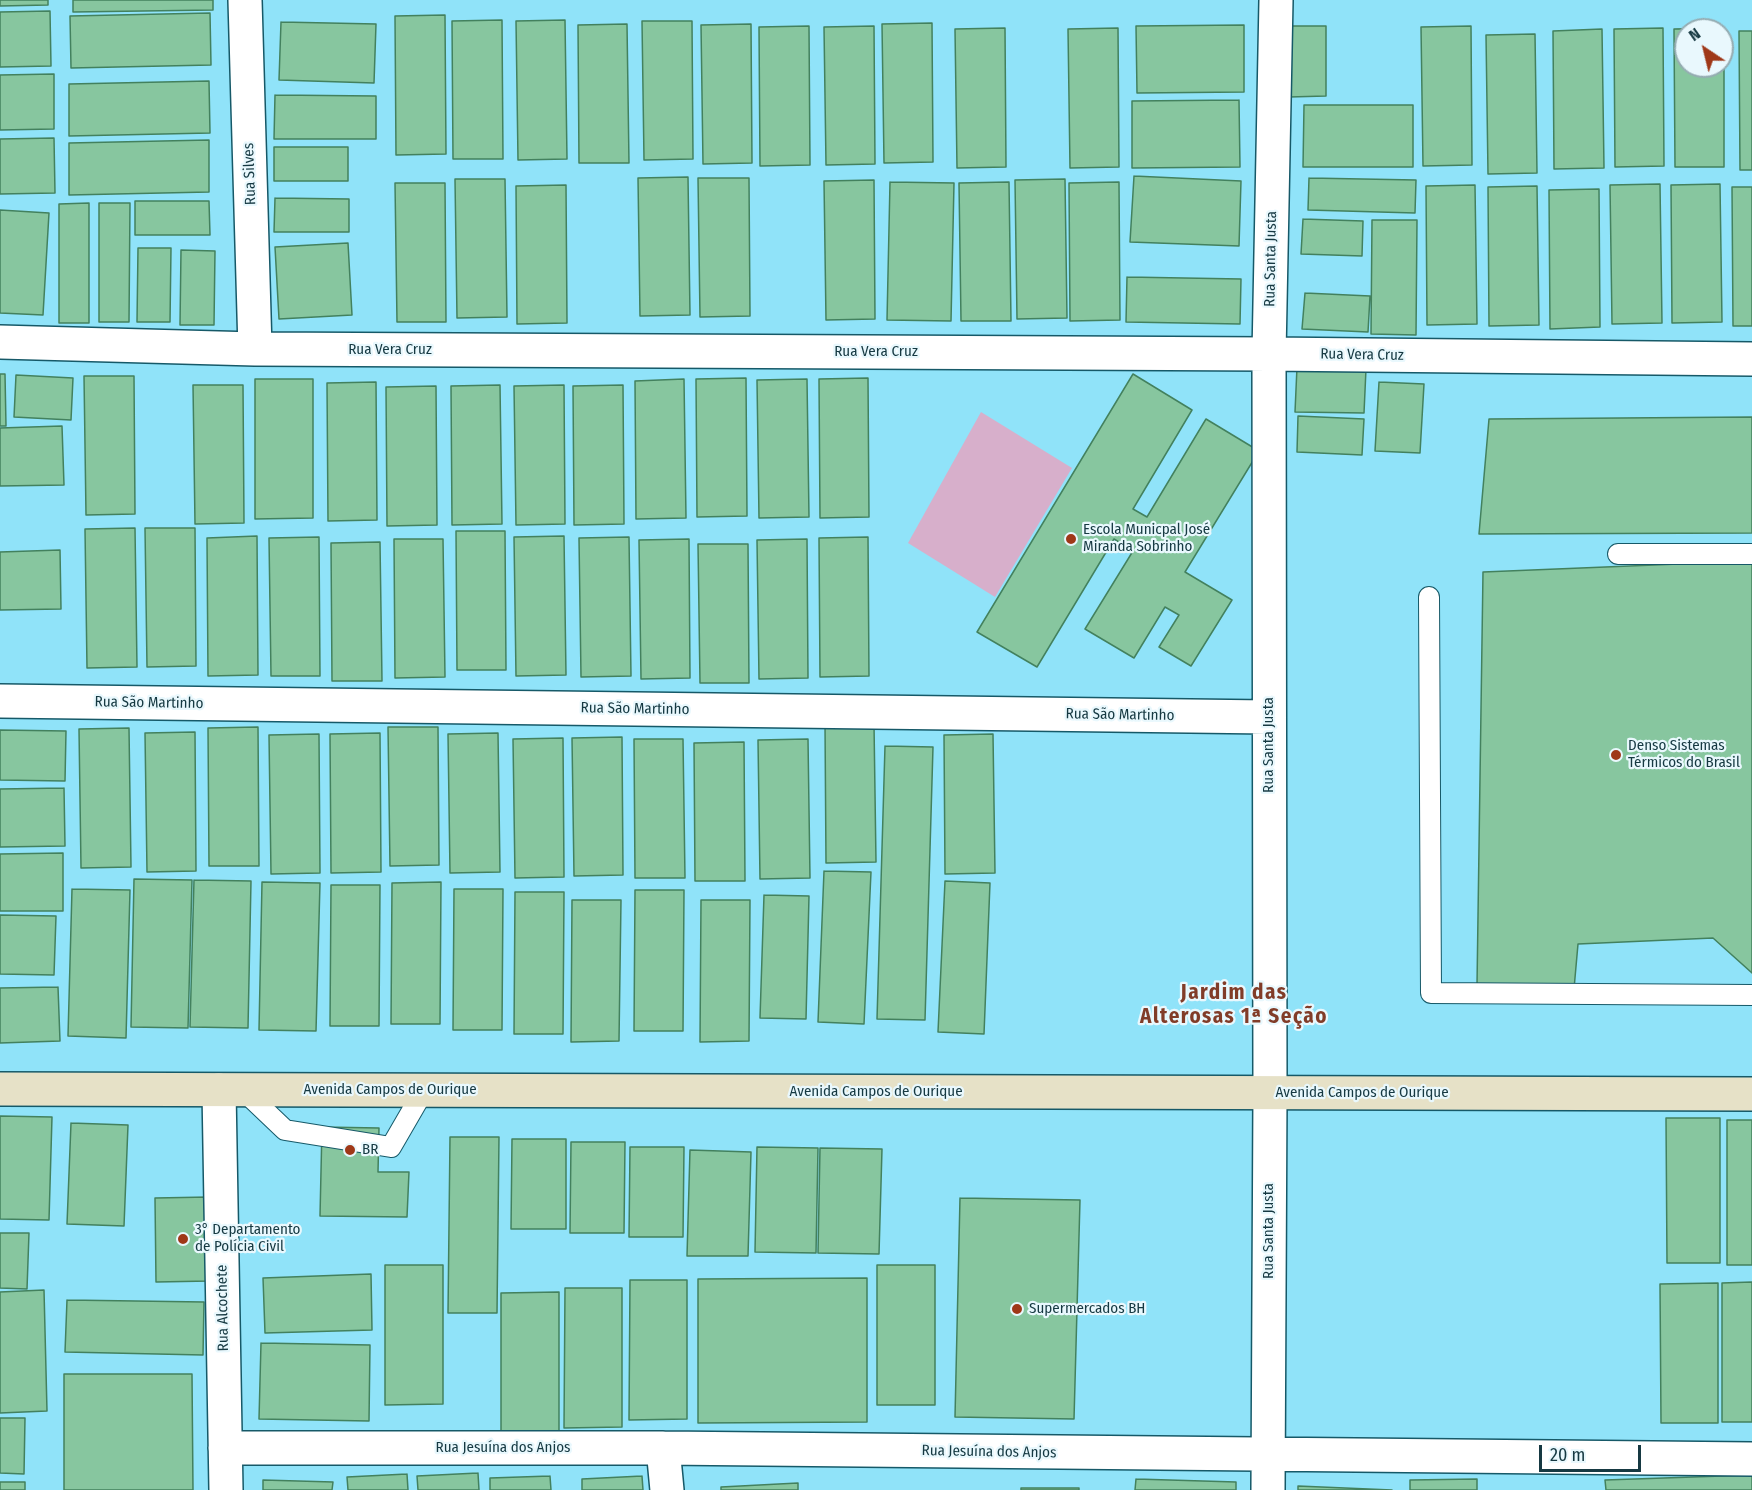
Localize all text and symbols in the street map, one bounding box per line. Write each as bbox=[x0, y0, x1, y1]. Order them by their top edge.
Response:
north arrow bbox=[1674, 18, 1734, 78]
text: N bbox=[1685, 24, 1704, 45]
street label: Rua Silves bbox=[240, 143, 260, 205]
street label: Rua Santa Justa bbox=[1261, 211, 1281, 307]
street label: Rua Vera Cruz bbox=[348, 341, 432, 359]
street label: Rua Vera Cruz bbox=[834, 343, 918, 361]
street label: Rua Vera Cruz bbox=[1320, 345, 1404, 365]
place label: Escola Municpal José Miranda Sobrinho bbox=[1083, 521, 1210, 556]
marker: Escola Municpal José Miranda Sobrinho bbox=[1064, 532, 1078, 546]
street label: Rua São Martinho bbox=[94, 693, 204, 713]
street label: Rua Santa Justa bbox=[1260, 697, 1278, 793]
street label: Rua São Martinho bbox=[580, 699, 690, 719]
street label: Rua São Martinho bbox=[1065, 705, 1175, 725]
place label: Denso Sistemas Térmicos do Brasil bbox=[1628, 737, 1740, 772]
marker: Denso Sistemas Térmicos do Brasil bbox=[1609, 748, 1623, 762]
district label: Jardim das Alterosas 1ª Seção bbox=[1153, 980, 1315, 1030]
street label: Avenida Campos de Ourique bbox=[303, 1081, 477, 1099]
street label: Avenida Campos de Ourique bbox=[789, 1083, 963, 1101]
street label: Avenida Campos de Ourique bbox=[1275, 1084, 1449, 1102]
place label: BR bbox=[362, 1141, 378, 1159]
marker: BR bbox=[343, 1143, 357, 1157]
street label: Rua Santa Justa bbox=[1260, 1183, 1278, 1279]
place label: 3° Departamento de Polícia Civil bbox=[195, 1221, 300, 1256]
marker: 3° Departamento de Polícia Civil bbox=[176, 1232, 190, 1246]
street label: Rua Alcochete bbox=[213, 1265, 233, 1351]
place label: Supermercados BH bbox=[1029, 1300, 1145, 1318]
marker: Supermercados BH bbox=[1010, 1302, 1024, 1316]
scale bar bbox=[1542, 1433, 1644, 1471]
street label: Rua Jesuína dos Anjos bbox=[436, 1439, 570, 1457]
street label: Rua Jesuína dos Anjos bbox=[921, 1442, 1057, 1462]
text: 20 m bbox=[1550, 1444, 1585, 1466]

